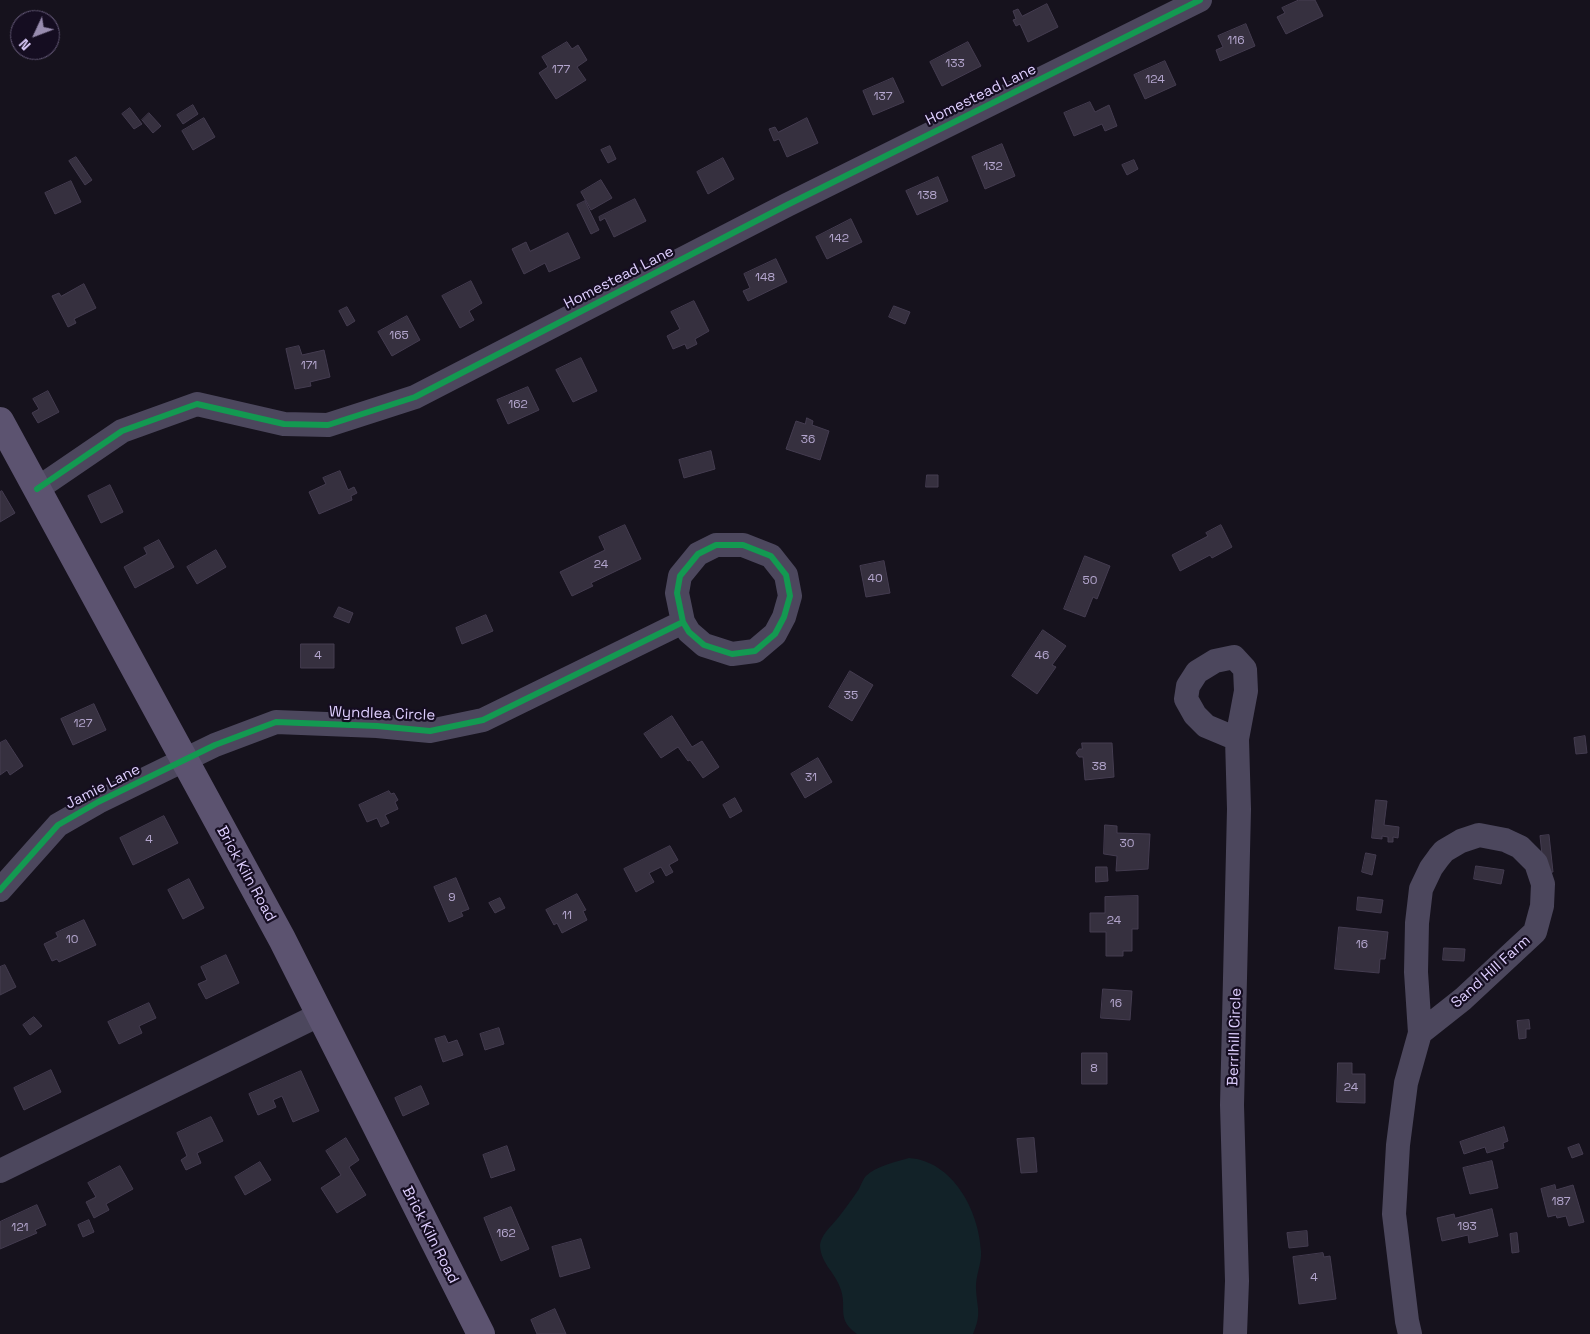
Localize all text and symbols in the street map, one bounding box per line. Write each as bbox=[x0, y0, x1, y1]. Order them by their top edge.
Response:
north arrow bbox=[10, 10, 60, 60]
house number: 116 bbox=[1227, 34, 1245, 48]
text: N bbox=[15, 35, 35, 54]
house number: 133 bbox=[945, 57, 965, 71]
street label: Homestead Lane bbox=[923, 60, 1039, 130]
house number: 177 bbox=[552, 63, 570, 77]
house number: 124 bbox=[1145, 73, 1165, 87]
house number: 137 bbox=[873, 90, 893, 104]
house number: 132 bbox=[983, 160, 1003, 174]
house number: 138 bbox=[917, 189, 937, 203]
house number: 142 bbox=[829, 232, 849, 246]
street label: Homestead Lane bbox=[561, 243, 677, 313]
house number: 148 bbox=[755, 271, 775, 285]
house number: 165 bbox=[389, 329, 409, 343]
house number: 171 bbox=[301, 359, 317, 373]
house number: 162 bbox=[508, 398, 528, 412]
house number: 36 bbox=[801, 433, 815, 447]
house number: 24 bbox=[594, 558, 608, 572]
house number: 40 bbox=[867, 572, 883, 586]
house number: 50 bbox=[1083, 574, 1097, 588]
house number: 4 bbox=[314, 649, 322, 663]
house number: 46 bbox=[1035, 649, 1049, 663]
house number: 35 bbox=[844, 689, 858, 703]
street label: Wyndlea Circle bbox=[329, 703, 435, 725]
house number: 127 bbox=[74, 717, 92, 731]
house number: 38 bbox=[1092, 760, 1106, 774]
street label: Jamie Lane bbox=[63, 761, 143, 813]
house number: 31 bbox=[805, 771, 817, 785]
street label: Brick Kiln Road bbox=[212, 823, 280, 925]
house number: 4 bbox=[145, 833, 153, 847]
house number: 30 bbox=[1120, 837, 1134, 851]
house number: 9 bbox=[448, 891, 456, 905]
house number: 11 bbox=[562, 909, 572, 923]
house number: 24 bbox=[1107, 914, 1121, 928]
street label: Sand Hill Farm bbox=[1448, 932, 1534, 1012]
house number: 10 bbox=[66, 933, 78, 947]
house number: 16 bbox=[1356, 938, 1368, 952]
street label: BerrIhill Circle bbox=[1224, 988, 1246, 1086]
house number: 16 bbox=[1110, 997, 1122, 1011]
house number: 8 bbox=[1090, 1062, 1098, 1076]
house number: 24 bbox=[1344, 1081, 1358, 1095]
street label: Brick Kiln Road bbox=[398, 1183, 462, 1287]
house number: 187 bbox=[1551, 1195, 1571, 1209]
house number: 193 bbox=[1457, 1220, 1477, 1234]
house number: 121 bbox=[11, 1221, 29, 1235]
house number: 162 bbox=[496, 1227, 516, 1241]
house number: 4 bbox=[1310, 1271, 1318, 1285]

